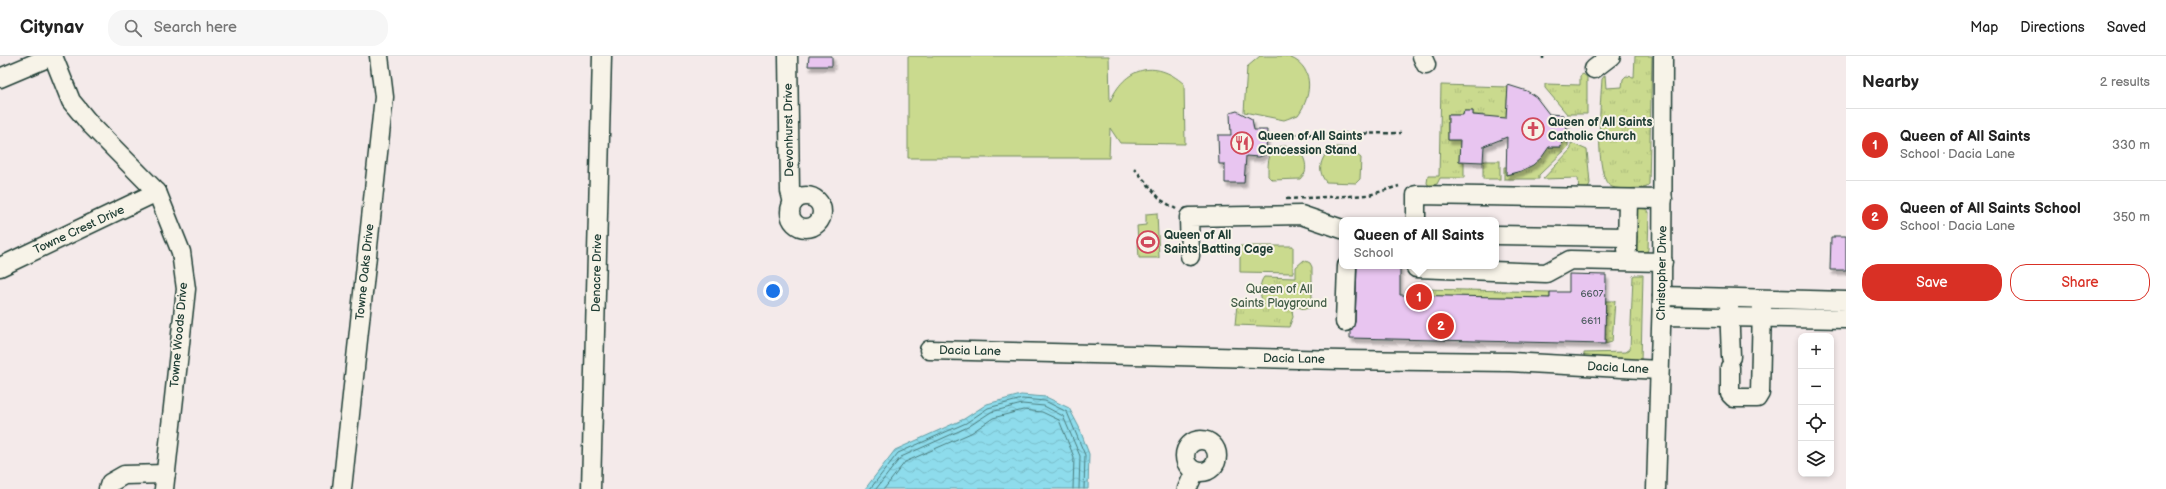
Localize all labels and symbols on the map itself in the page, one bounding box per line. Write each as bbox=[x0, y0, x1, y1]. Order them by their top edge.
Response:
street label: Devonhurst Drive bbox=[781, 83, 797, 177]
place label: Queen of All Saints Catholic Church bbox=[1548, 115, 1652, 144]
church icon: Queen of All Saints Catholic Church bbox=[1520, 116, 1546, 142]
place label: Queen of All Saints Concession Stand bbox=[1258, 129, 1362, 158]
restaurant icon: Queen of All Saints Concession Stand bbox=[1229, 130, 1255, 156]
street label: Towne Crest Drive bbox=[31, 202, 127, 258]
street label: Towne Oaks Drive bbox=[352, 223, 378, 321]
street label: Christopher Drive bbox=[1654, 225, 1670, 321]
place label: Queen of All Saints Batting Cage bbox=[1164, 228, 1273, 257]
sports icon: Queen of All Saints Batting Cage bbox=[1135, 229, 1161, 255]
street label: Denacre Drive bbox=[589, 234, 605, 312]
your location bbox=[763, 281, 783, 301]
street label: Towne Woods Drive bbox=[167, 282, 191, 388]
park label: Queen of All Saints Playground bbox=[1231, 282, 1327, 311]
pin: 1 bbox=[1406, 282, 1432, 312]
house number: 6607 bbox=[1580, 288, 1604, 300]
pin: 2 bbox=[1428, 311, 1454, 341]
house number: 6611 bbox=[1581, 315, 1601, 327]
street label: Dacia Lane bbox=[939, 343, 1001, 359]
street label: Dacia Lane bbox=[1263, 351, 1325, 367]
street label: Dacia Lane bbox=[1587, 359, 1649, 377]

